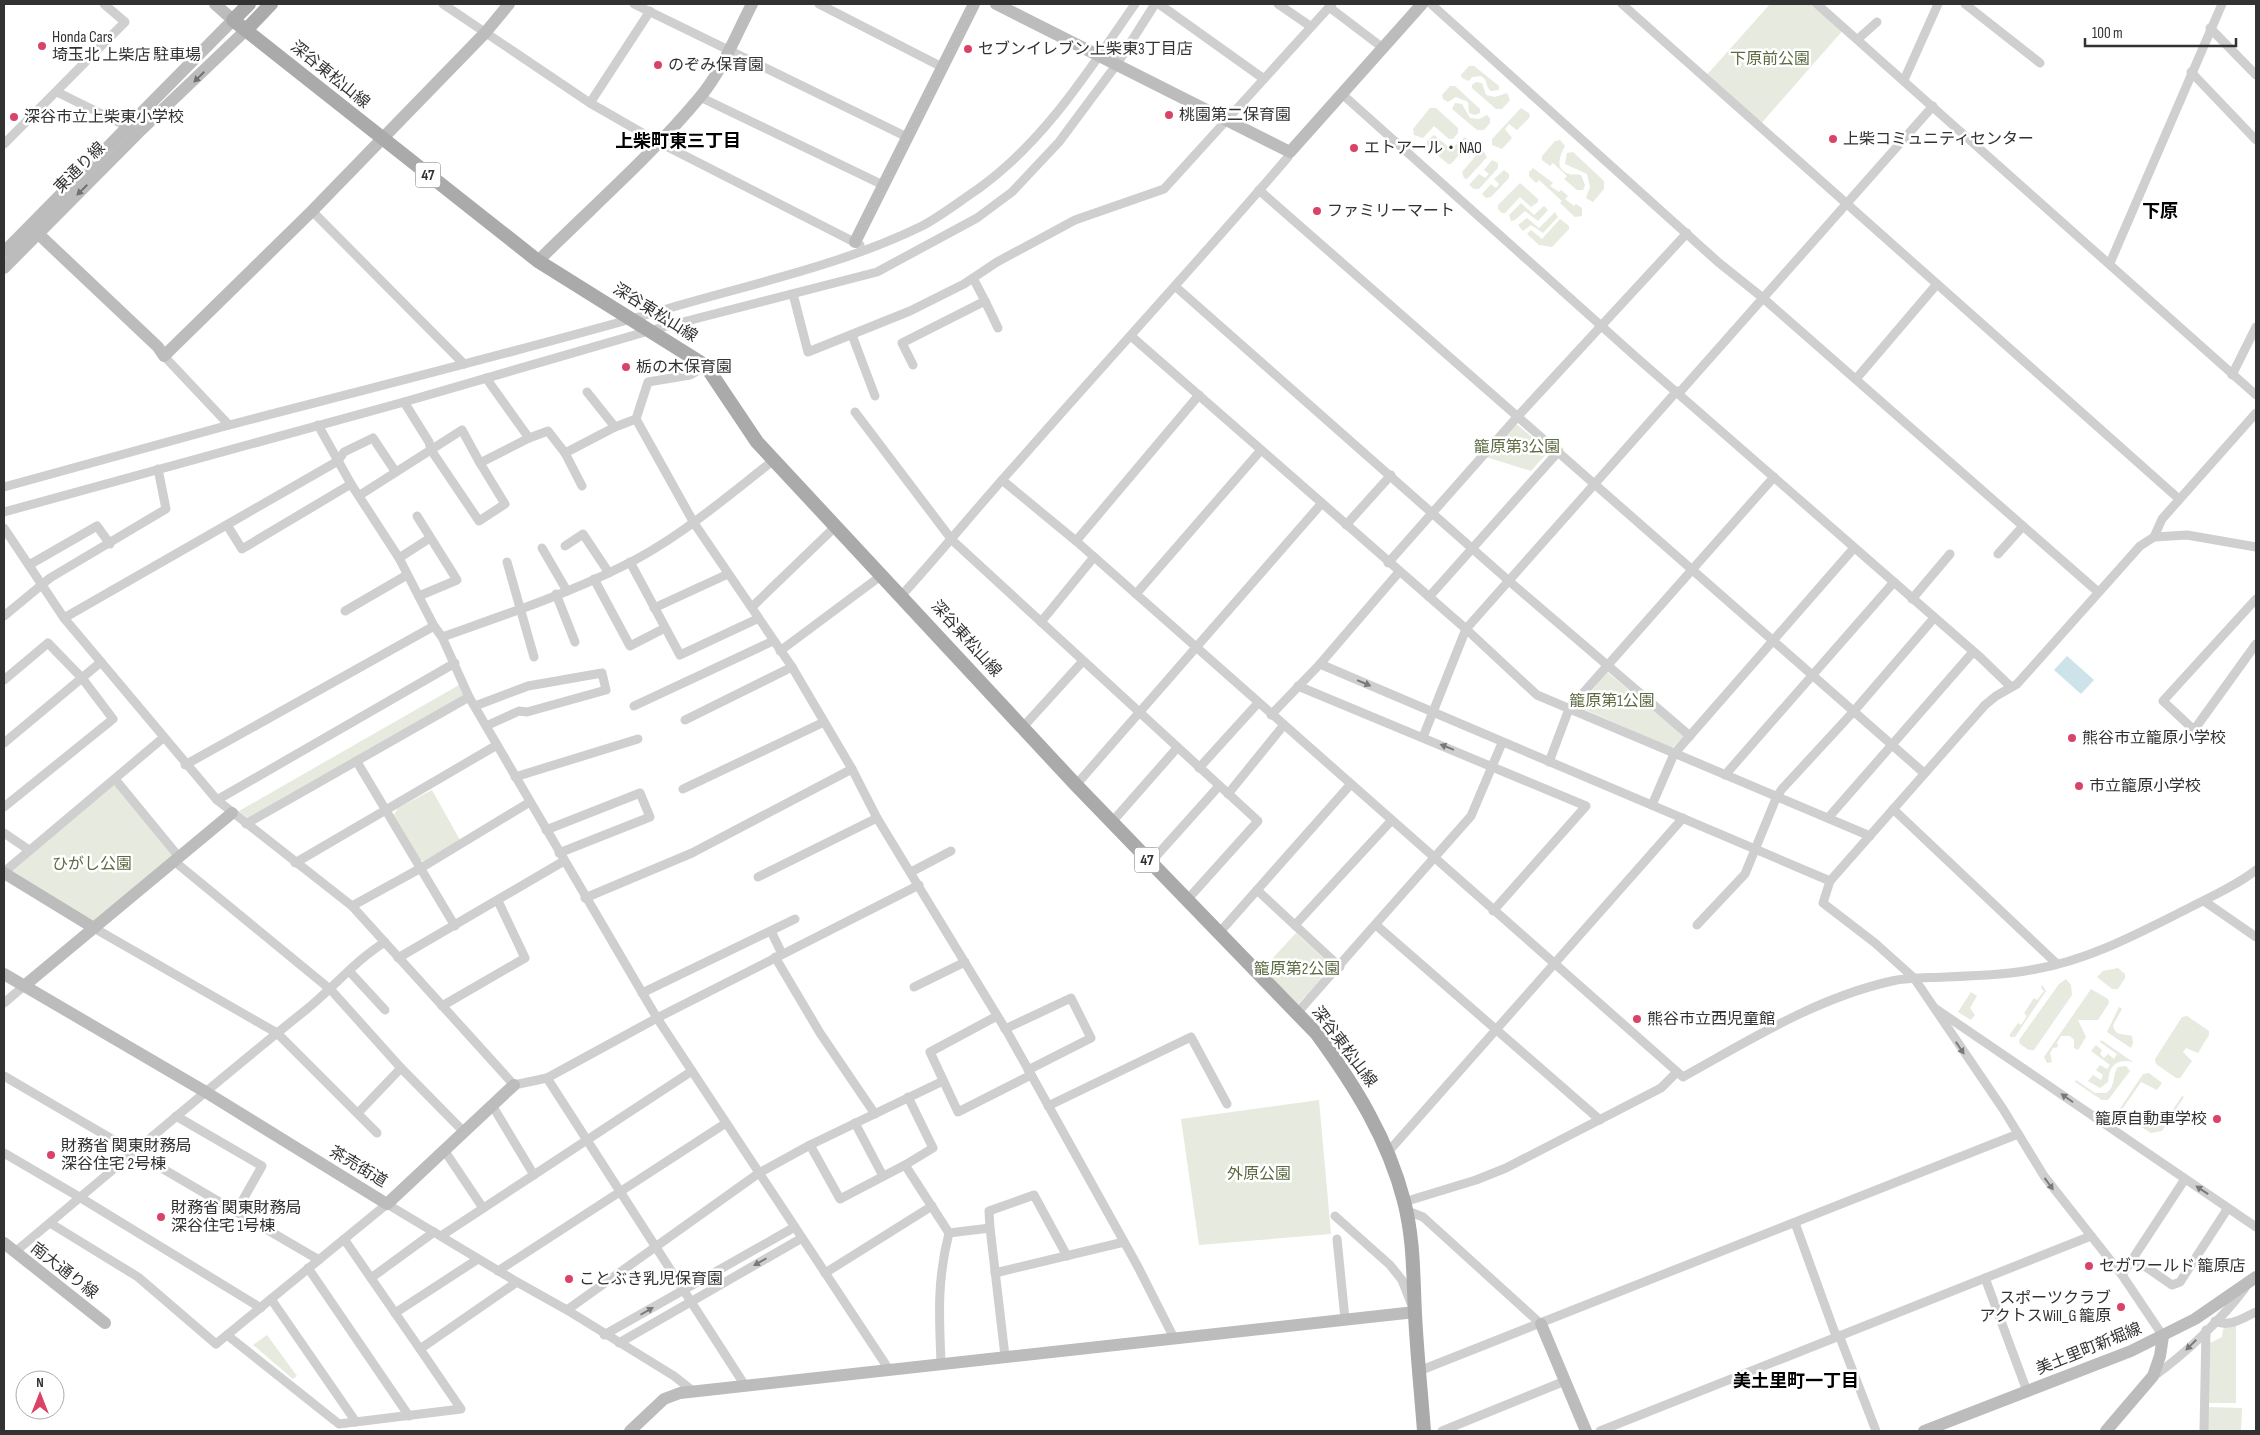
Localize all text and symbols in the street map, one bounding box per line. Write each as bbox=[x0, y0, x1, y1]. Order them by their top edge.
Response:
scale bar bbox=[2085, 15, 2236, 47]
text: 100 m bbox=[2092, 24, 2123, 43]
place label: Honda Cars 埼玉北 上柴店 駐車場 bbox=[52, 28, 201, 65]
street label: 深谷東松山線 bbox=[287, 37, 373, 113]
marker: Honda Cars 埼玉北 上柴店 駐車場 bbox=[36, 40, 48, 52]
place label: セブンイレブン上柴東3丁目店 bbox=[978, 40, 1193, 59]
marker: セブンイレブン上柴東3丁目店 bbox=[962, 43, 974, 55]
park label: 下原前公園 bbox=[1730, 50, 1810, 69]
place label: のぞみ保育園 bbox=[668, 56, 764, 75]
marker: のぞみ保育園 bbox=[652, 59, 664, 71]
one-way arrow bbox=[193, 70, 205, 82]
place label: 桃園第二保育園 bbox=[1179, 106, 1291, 125]
place label: 深谷市立上柴東小学校 bbox=[24, 108, 184, 127]
marker: 桃園第二保育園 bbox=[1163, 109, 1175, 121]
marker: 深谷市立上柴東小学校 bbox=[8, 111, 20, 123]
place label: 上柴コミュニティセンター bbox=[1843, 130, 2034, 149]
district label: 上柴町東三丁目 bbox=[615, 131, 741, 152]
marker: 上柴コミュニティセンター bbox=[1827, 133, 1839, 145]
street label: 東通り線 bbox=[51, 139, 109, 197]
place label: エトアール・NAO bbox=[1364, 139, 1482, 158]
marker: エトアール・NAO bbox=[1348, 142, 1360, 154]
road number: 47 bbox=[416, 162, 440, 188]
one-way arrow bbox=[76, 183, 88, 195]
district label: 下原 bbox=[2142, 201, 2178, 222]
place label: ファミリーマート bbox=[1327, 202, 1455, 221]
marker: ファミリーマート bbox=[1311, 205, 1323, 217]
street label: 深谷東松山線 bbox=[609, 280, 701, 346]
place label: 栃の木保育園 bbox=[636, 358, 732, 377]
marker: 栃の木保育園 bbox=[620, 361, 632, 373]
park label: 籠原第3公園 bbox=[1474, 438, 1560, 457]
street label: 深谷東松山線 bbox=[927, 597, 1005, 681]
one-way arrow bbox=[1357, 680, 1371, 688]
park label: 籠原第1公園 bbox=[1569, 692, 1655, 711]
place label: 熊谷市立籠原小学校 bbox=[2082, 729, 2226, 748]
marker: 熊谷市立籠原小学校 bbox=[2066, 732, 2078, 744]
one-way arrow bbox=[1440, 743, 1455, 751]
place label: 市立籠原小学校 bbox=[2089, 777, 2201, 796]
marker: 市立籠原小学校 bbox=[2073, 780, 2085, 792]
road number: 47 bbox=[1134, 848, 1160, 872]
park label: ひがし公園 bbox=[52, 855, 132, 874]
park label: 籠原第2公園 bbox=[1254, 960, 1340, 979]
street label: 深谷東松山線 bbox=[1308, 1003, 1380, 1091]
place label: 熊谷市立西児童館 bbox=[1647, 1010, 1775, 1029]
marker: 熊谷市立西児童館 bbox=[1631, 1013, 1643, 1025]
one-way arrow bbox=[1955, 1041, 1965, 1055]
one-way arrow bbox=[2061, 1093, 2074, 1103]
place label: 籠原自動車学校 bbox=[2095, 1110, 2207, 1129]
marker: 籠原自動車学校 bbox=[2211, 1113, 2223, 1125]
place label: 財務省 関東財務局 深谷住宅 2号棟 bbox=[61, 1137, 192, 1174]
street label: 茶売街道 bbox=[326, 1142, 390, 1192]
marker: 財務省 関東財務局 深谷住宅 2号棟 bbox=[45, 1149, 57, 1161]
park label: 外原公園 bbox=[1227, 1165, 1291, 1184]
one-way arrow bbox=[2044, 1177, 2054, 1191]
one-way arrow bbox=[2195, 1185, 2208, 1195]
place label: 財務省 関東財務局 深谷住宅 1号棟 bbox=[171, 1199, 302, 1236]
marker: 財務省 関東財務局 深谷住宅 1号棟 bbox=[155, 1211, 167, 1223]
street label: 南大通り線 bbox=[27, 1239, 101, 1303]
place label: セガワールド 籠原店 bbox=[2099, 1257, 2246, 1276]
one-way arrow bbox=[753, 1258, 766, 1267]
marker: セガワールド 籠原店 bbox=[2083, 1260, 2095, 1272]
place label: ことぶき乳児保育園 bbox=[579, 1270, 723, 1289]
marker: ことぶき乳児保育園 bbox=[563, 1273, 575, 1285]
place label: スポーツクラブ アクトスWill_G 籠原 bbox=[1979, 1289, 2111, 1326]
marker: スポーツクラブ アクトスWill_G 籠原 bbox=[2115, 1301, 2127, 1313]
one-way arrow bbox=[640, 1306, 653, 1315]
street label: 美土里町新堀線 bbox=[2034, 1319, 2144, 1379]
one-way arrow bbox=[2185, 1339, 2197, 1351]
north arrow bbox=[15, 1370, 65, 1420]
district label: 美土里町一丁目 bbox=[1733, 1371, 1859, 1392]
text: N bbox=[36, 1374, 44, 1391]

